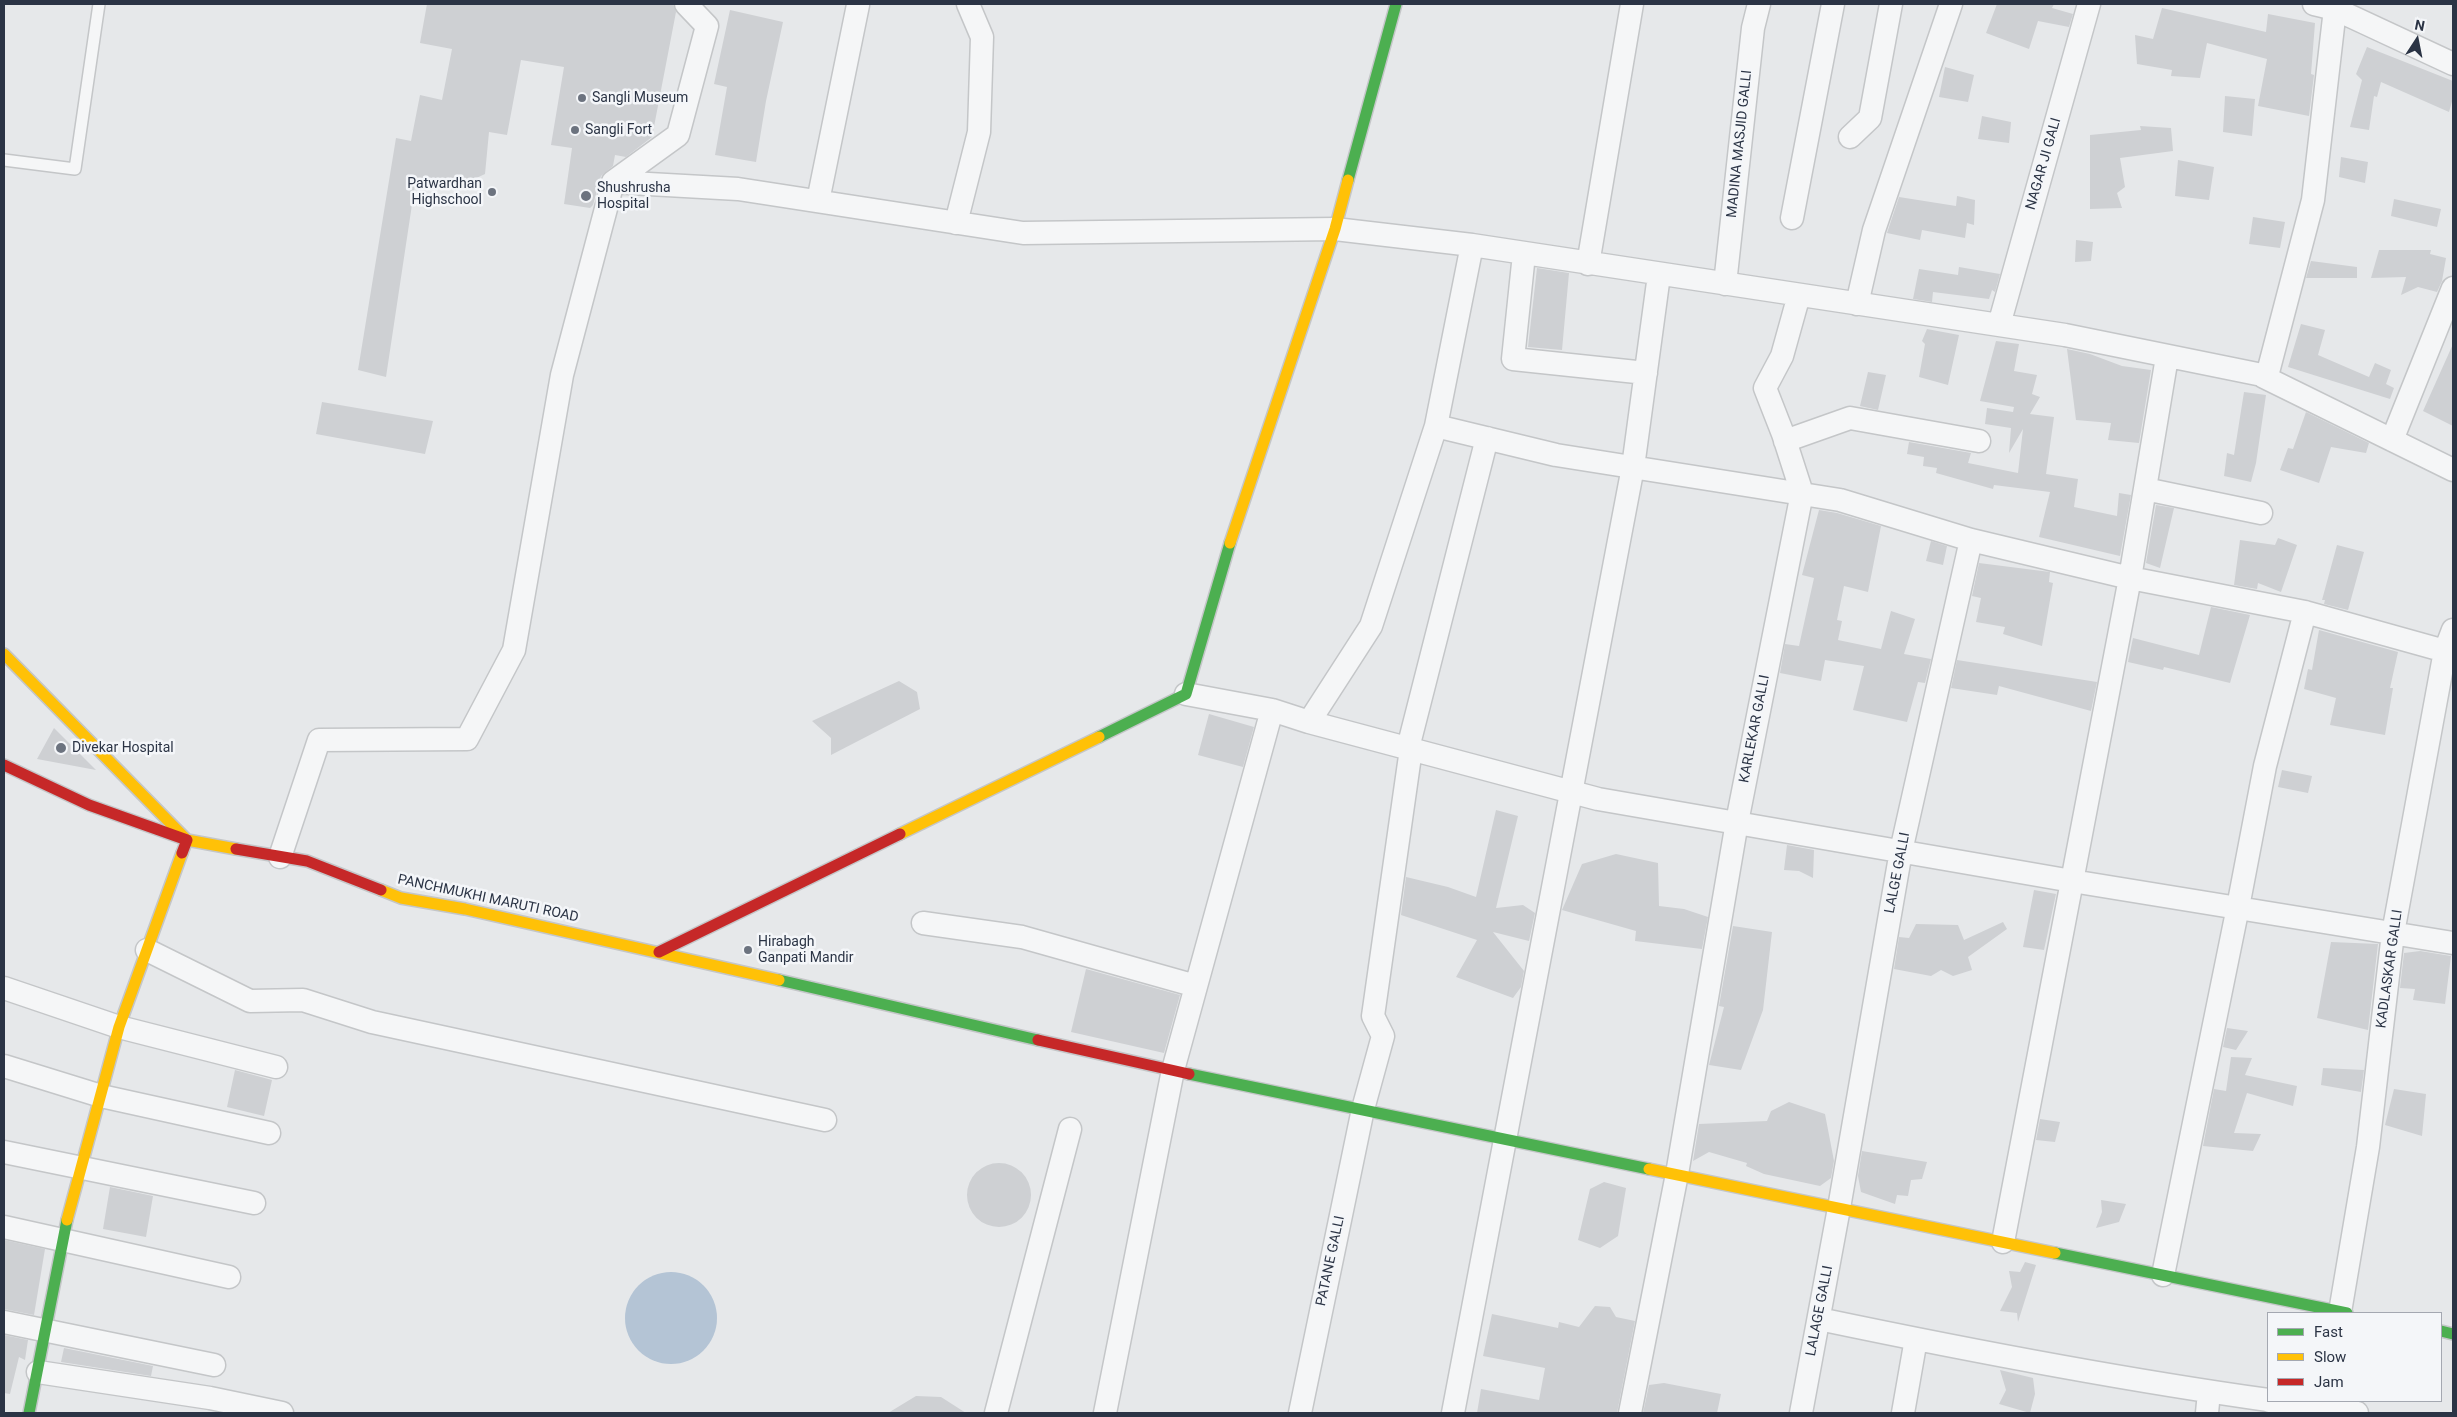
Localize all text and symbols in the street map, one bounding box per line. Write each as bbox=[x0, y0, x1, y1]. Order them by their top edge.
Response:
north arrow bbox=[2392, 15, 2442, 65]
text: N bbox=[2413, 16, 2426, 34]
street label: MADINA MASJID GALLI bbox=[1724, 69, 1756, 219]
place label: Sangli Museum bbox=[592, 90, 688, 106]
marker: Sangli Museum bbox=[576, 92, 588, 104]
street label: NAGAR JI GALI bbox=[2023, 116, 2065, 212]
place label: Sangli Fort bbox=[585, 122, 652, 138]
marker: Sangli Fort bbox=[569, 124, 581, 136]
place label: Patwardhan Highschool bbox=[407, 176, 482, 208]
place label: Shushrusha Hospital bbox=[597, 180, 671, 212]
marker: Patwardhan Highschool bbox=[486, 186, 498, 198]
marker: Shushrusha Hospital bbox=[579, 189, 593, 203]
street label: KARLEKAR GALLI bbox=[1736, 674, 1774, 784]
place label: Divekar Hospital bbox=[72, 740, 174, 756]
marker: Divekar Hospital bbox=[54, 741, 68, 755]
street label: LALGE GALLI bbox=[1882, 831, 1914, 915]
street label: PANCHMUKHI MARUTI ROAD bbox=[396, 872, 580, 926]
street label: KADLASKAR GALLI bbox=[2373, 909, 2407, 1029]
place label: Hirabagh Ganpati Mandir bbox=[758, 934, 853, 966]
marker: Hirabagh Ganpati Mandir bbox=[742, 944, 754, 956]
street label: PATANE GALLI bbox=[1313, 1214, 1349, 1308]
street label: LALAGE GALLI bbox=[1803, 1264, 1837, 1358]
legend bbox=[2267, 1312, 2442, 1402]
text: Fast bbox=[2314, 1323, 2343, 1341]
text: Slow bbox=[2314, 1348, 2346, 1366]
text: Jam bbox=[2314, 1373, 2344, 1391]

